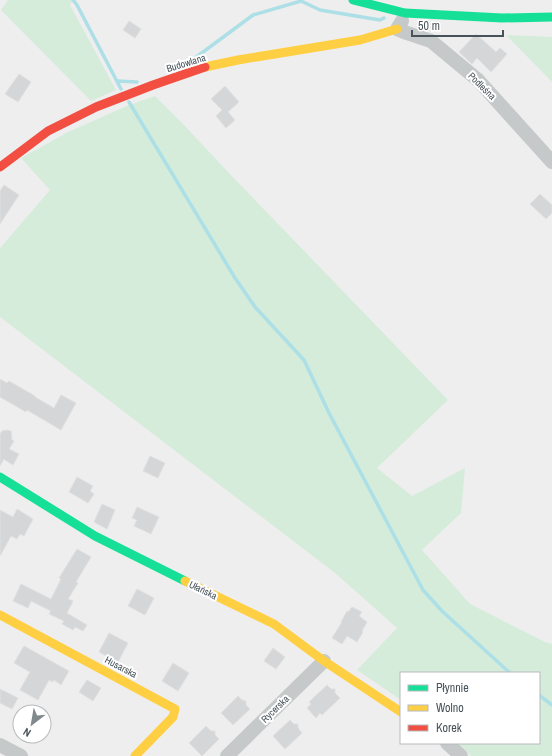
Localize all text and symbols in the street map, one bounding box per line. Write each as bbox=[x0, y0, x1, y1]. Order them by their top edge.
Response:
scale bar bbox=[412, 12, 503, 38]
text: 50 m bbox=[418, 18, 440, 34]
street label: Budowlana bbox=[165, 51, 208, 75]
street label: Podleśna bbox=[465, 69, 499, 103]
street label: Ułańska bbox=[187, 578, 220, 603]
street label: Husarska bbox=[103, 653, 140, 681]
legend bbox=[400, 672, 540, 744]
text: Płynnie bbox=[436, 680, 469, 696]
street label: Rycerska bbox=[258, 692, 292, 726]
text: Wolno bbox=[436, 700, 464, 716]
north arrow bbox=[12, 704, 52, 744]
text: Korek bbox=[436, 720, 462, 736]
text: N bbox=[20, 725, 33, 740]

